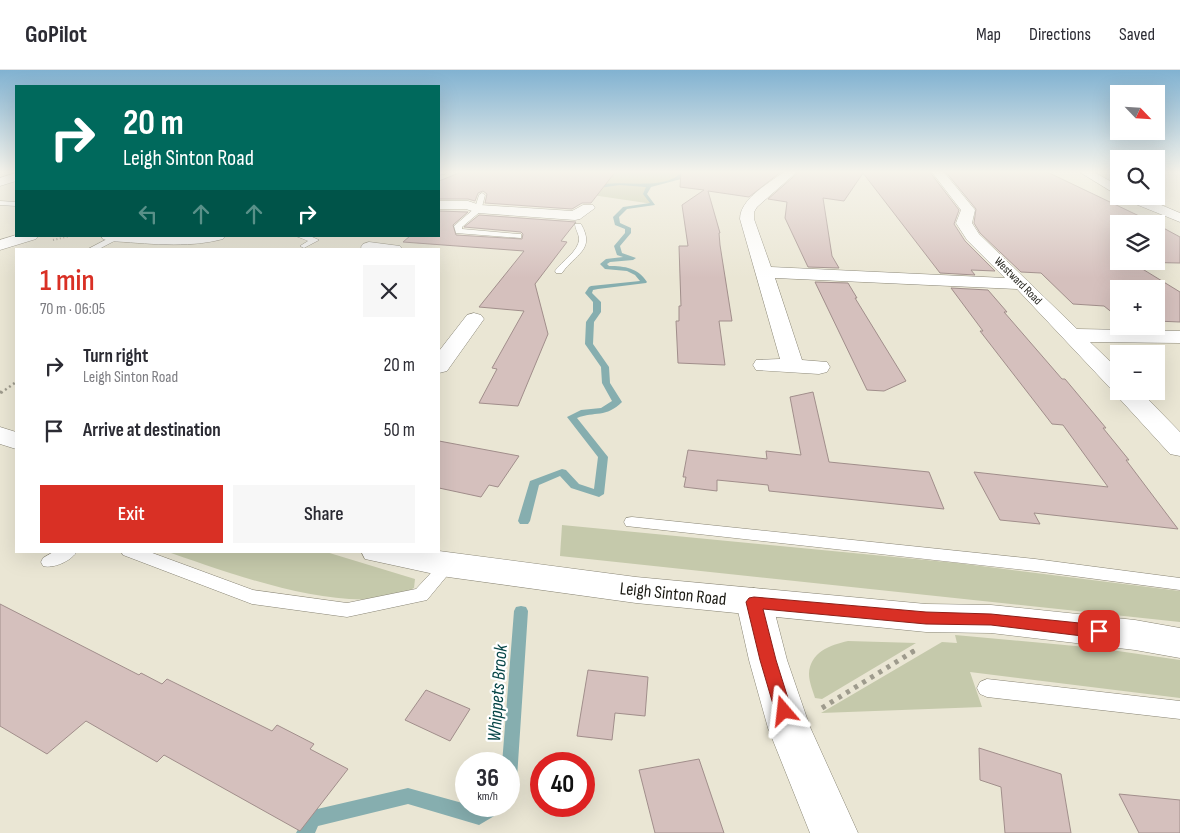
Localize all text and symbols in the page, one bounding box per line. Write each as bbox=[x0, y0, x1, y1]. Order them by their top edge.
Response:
text: GoPilot bbox=[25, 20, 87, 49]
text: Map bbox=[976, 24, 1001, 45]
text: Directions bbox=[1029, 24, 1091, 45]
text: Saved bbox=[1119, 24, 1155, 45]
north arrow bbox=[1110, 85, 1165, 140]
map controls bbox=[1110, 85, 1165, 400]
text: 20 m bbox=[123, 102, 184, 145]
icon: right bbox=[40, 105, 105, 170]
text: Leigh Sinton Road bbox=[123, 145, 254, 172]
button: search bbox=[1110, 150, 1165, 205]
icon: left bbox=[134, 200, 162, 228]
icon: ahead bbox=[187, 200, 215, 228]
icon: ahead bbox=[240, 200, 268, 228]
icon: right bbox=[293, 200, 321, 228]
button: layers bbox=[1110, 215, 1165, 270]
street label: Westward Road bbox=[991, 254, 1045, 308]
text: 1 min bbox=[40, 263, 95, 299]
button: close bbox=[363, 265, 415, 317]
button: + bbox=[1110, 280, 1165, 335]
text: 70 m · 06:05 bbox=[40, 300, 105, 319]
text: Turn right bbox=[83, 345, 148, 368]
button: − bbox=[1110, 345, 1165, 400]
icon: right bbox=[40, 352, 68, 380]
text: 20 m bbox=[383, 354, 415, 377]
text: Leigh Sinton Road bbox=[83, 368, 178, 387]
icon: arrive bbox=[40, 417, 68, 445]
text: Arrive at destination bbox=[83, 419, 221, 442]
text: 50 m bbox=[384, 419, 415, 442]
button: Exit bbox=[40, 485, 223, 543]
button: Share bbox=[233, 485, 415, 543]
street label: Leigh Sinton Road bbox=[619, 578, 727, 610]
pin bbox=[1078, 610, 1120, 652]
icon: arrive bbox=[1085, 617, 1113, 645]
water label: Whippets Brook bbox=[483, 643, 513, 742]
position arrow bbox=[757, 684, 809, 736]
speed limit sign: 40 bbox=[530, 752, 595, 817]
text: 36 bbox=[476, 763, 499, 794]
text: km/h bbox=[477, 789, 498, 804]

